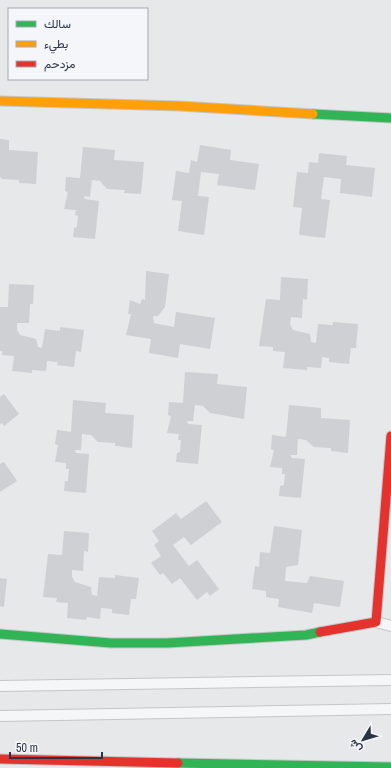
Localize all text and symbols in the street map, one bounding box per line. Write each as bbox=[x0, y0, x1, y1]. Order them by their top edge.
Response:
legend bbox=[8, 8, 148, 80]
text: سالك bbox=[44, 16, 71, 32]
text: بطيء bbox=[44, 36, 68, 54]
text: مزدحم bbox=[44, 56, 75, 72]
north arrow bbox=[343, 720, 383, 760]
scale bar bbox=[10, 734, 102, 760]
text: ش bbox=[346, 737, 365, 756]
text: 50 m bbox=[16, 740, 38, 756]

